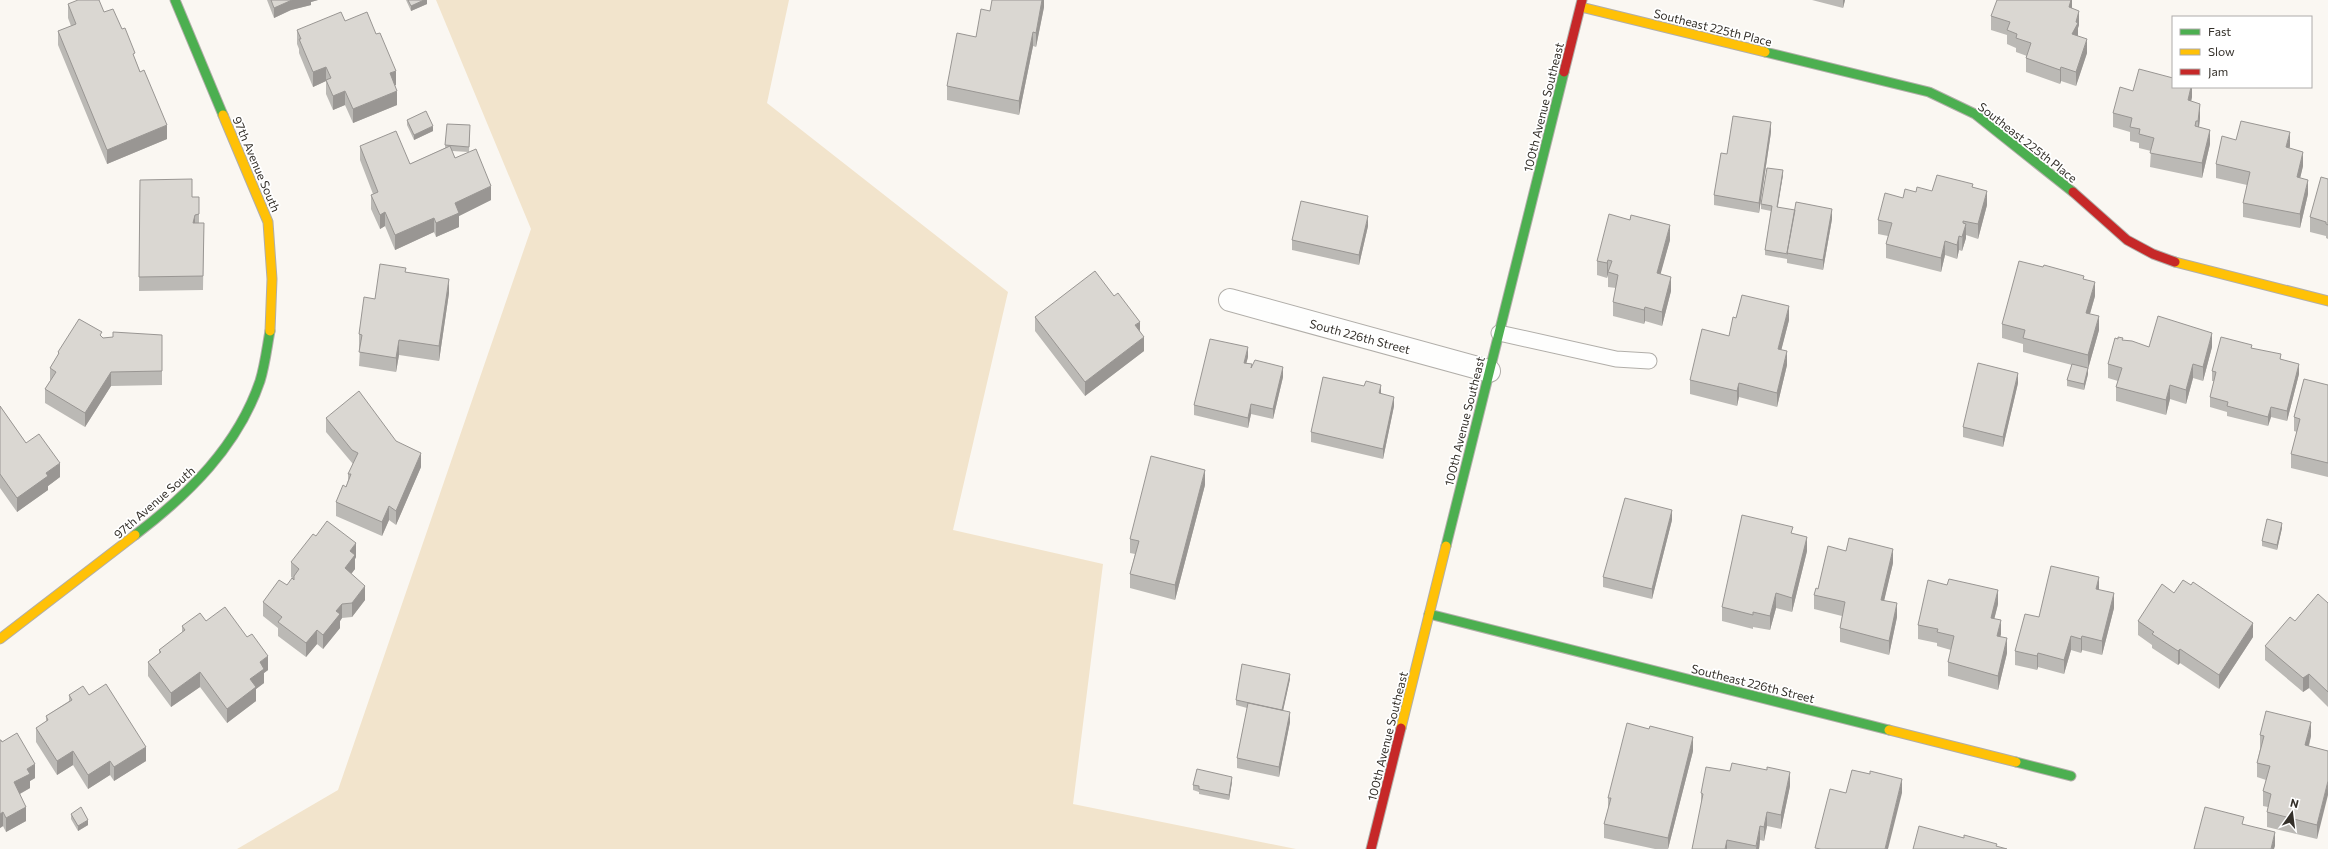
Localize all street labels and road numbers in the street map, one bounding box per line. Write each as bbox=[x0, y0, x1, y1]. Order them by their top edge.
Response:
street label: Southeast 225th Place bbox=[1652, 6, 1774, 48]
street label: 100th Avenue Southeast bbox=[1520, 41, 1566, 173]
street label: Southeast 225th Place bbox=[1976, 99, 2080, 185]
street label: 97th Avenue South bbox=[230, 114, 284, 214]
street label: South 226th Street bbox=[1308, 316, 1412, 356]
street label: 100th Avenue Southeast bbox=[1441, 355, 1487, 487]
street label: 97th Avenue South bbox=[111, 463, 197, 541]
street label: Southeast 226th Street bbox=[1690, 661, 1816, 705]
street label: 100th Avenue Southeast bbox=[1364, 670, 1410, 802]

